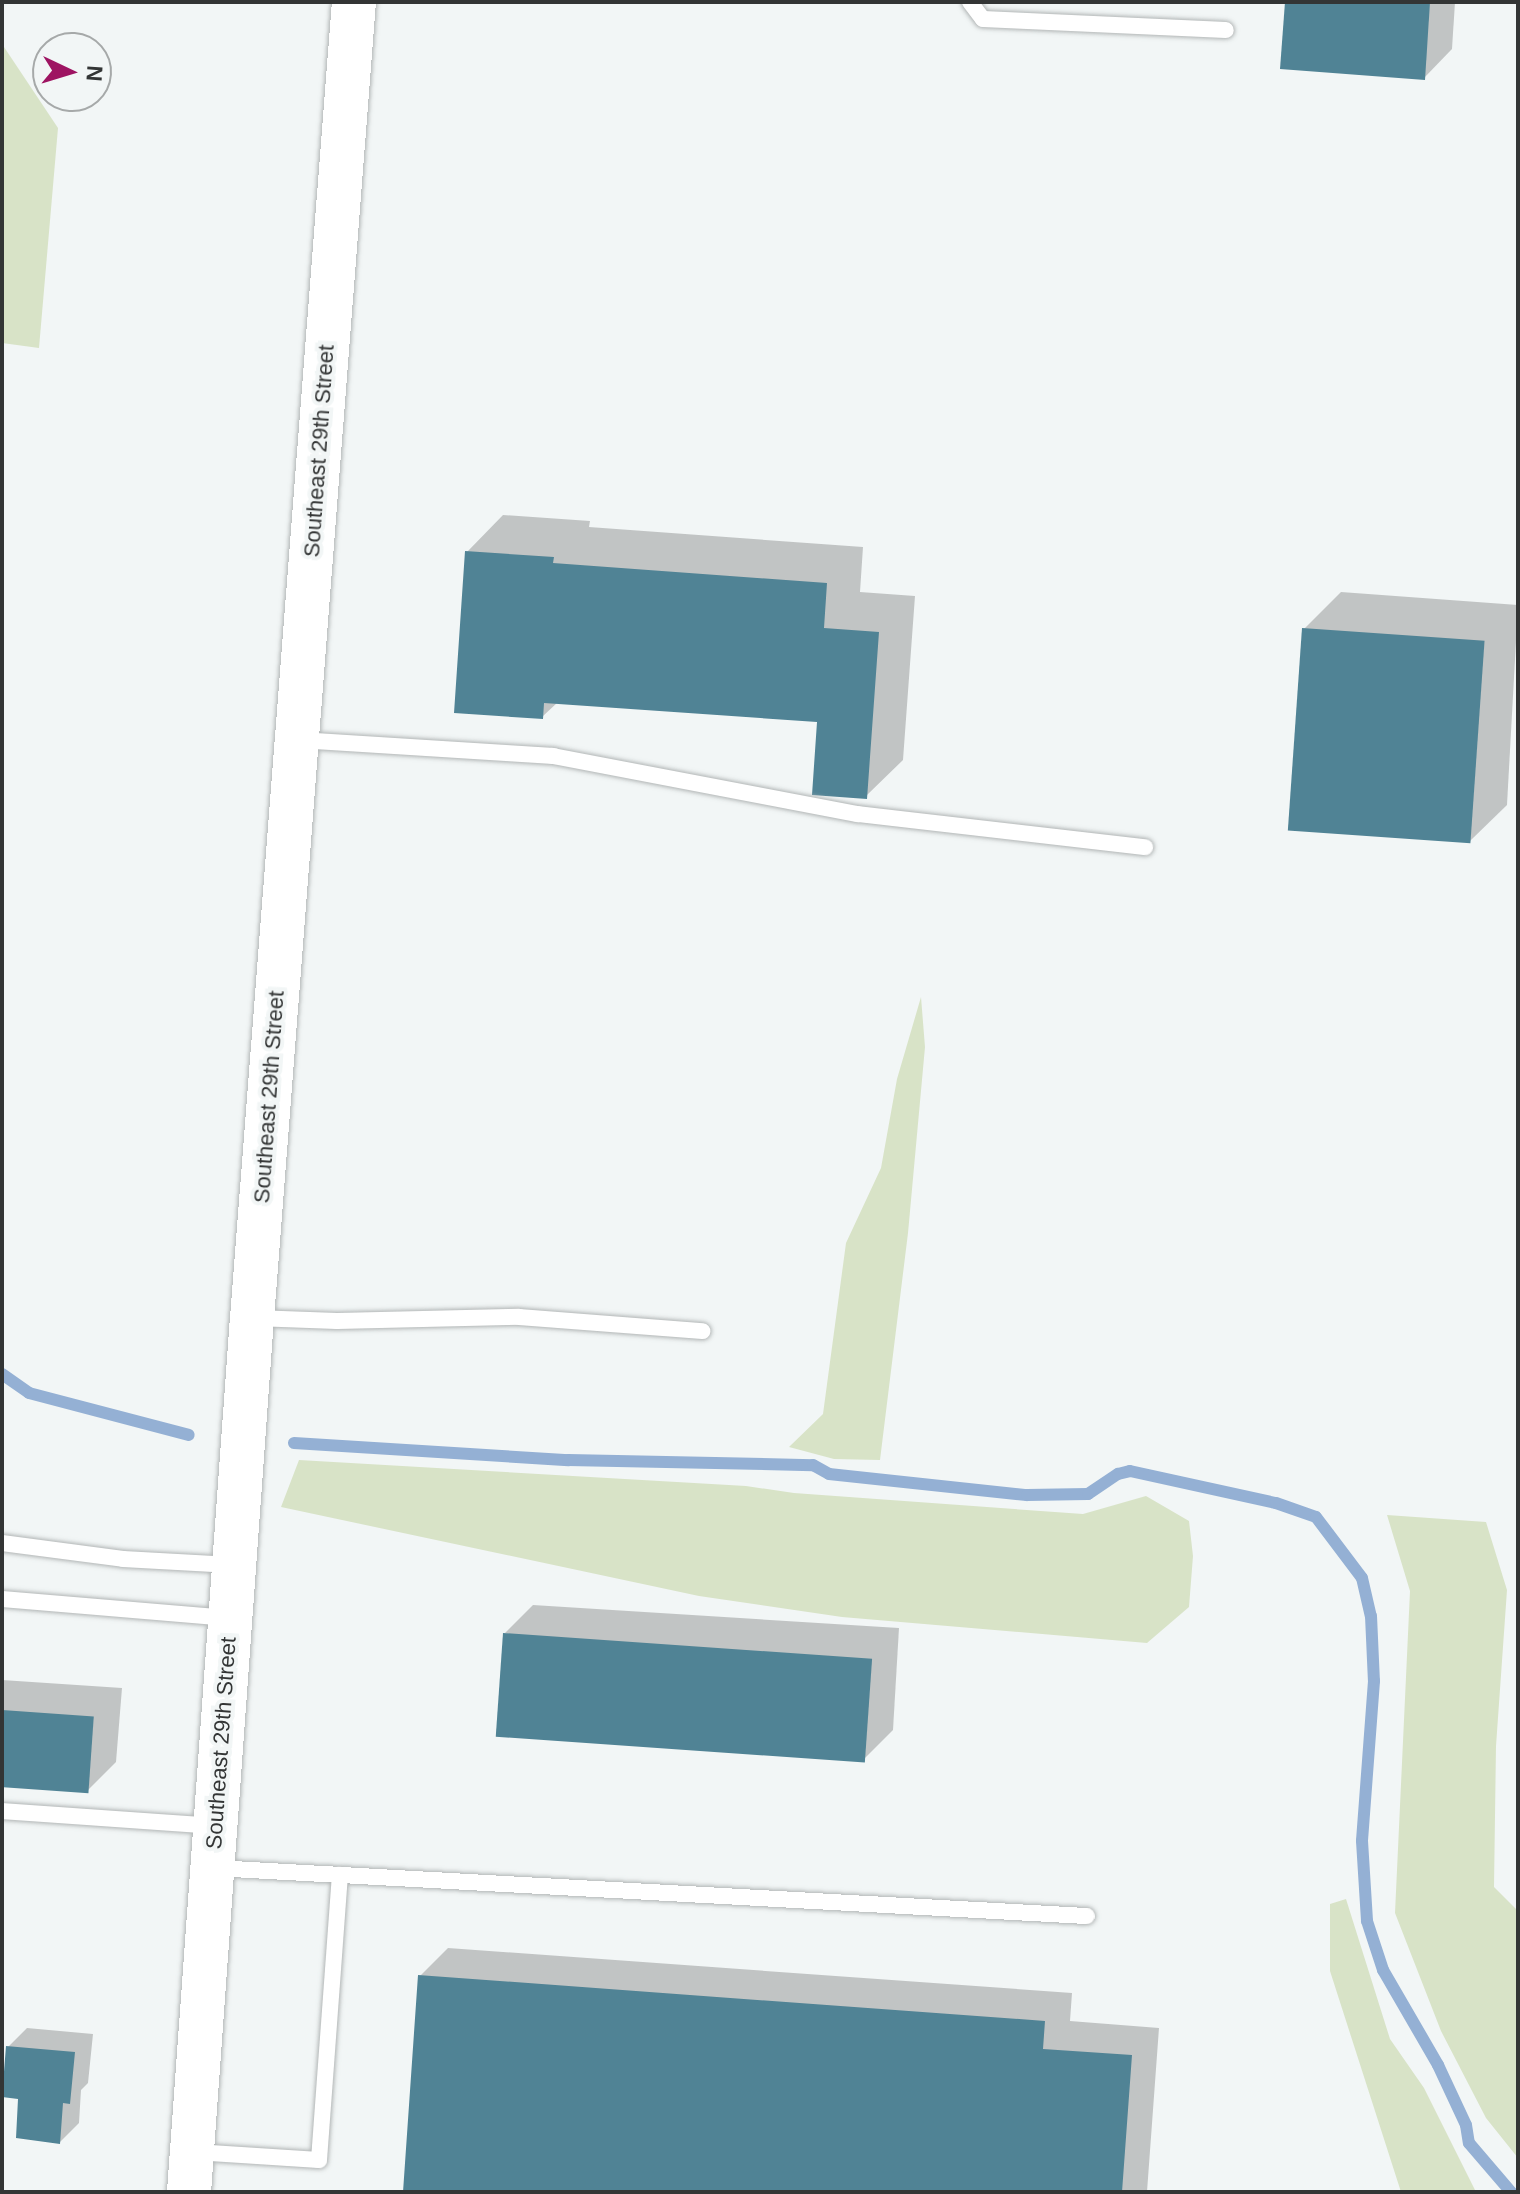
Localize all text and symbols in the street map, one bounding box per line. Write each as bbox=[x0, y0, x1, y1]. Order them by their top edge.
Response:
north arrow bbox=[32, 32, 112, 112]
text: N bbox=[81, 65, 107, 82]
street label: Southeast 29th Street bbox=[298, 344, 340, 558]
street label: Southeast 29th Street bbox=[248, 990, 290, 1204]
street label: Southeast 29th Street bbox=[200, 1636, 242, 1850]

